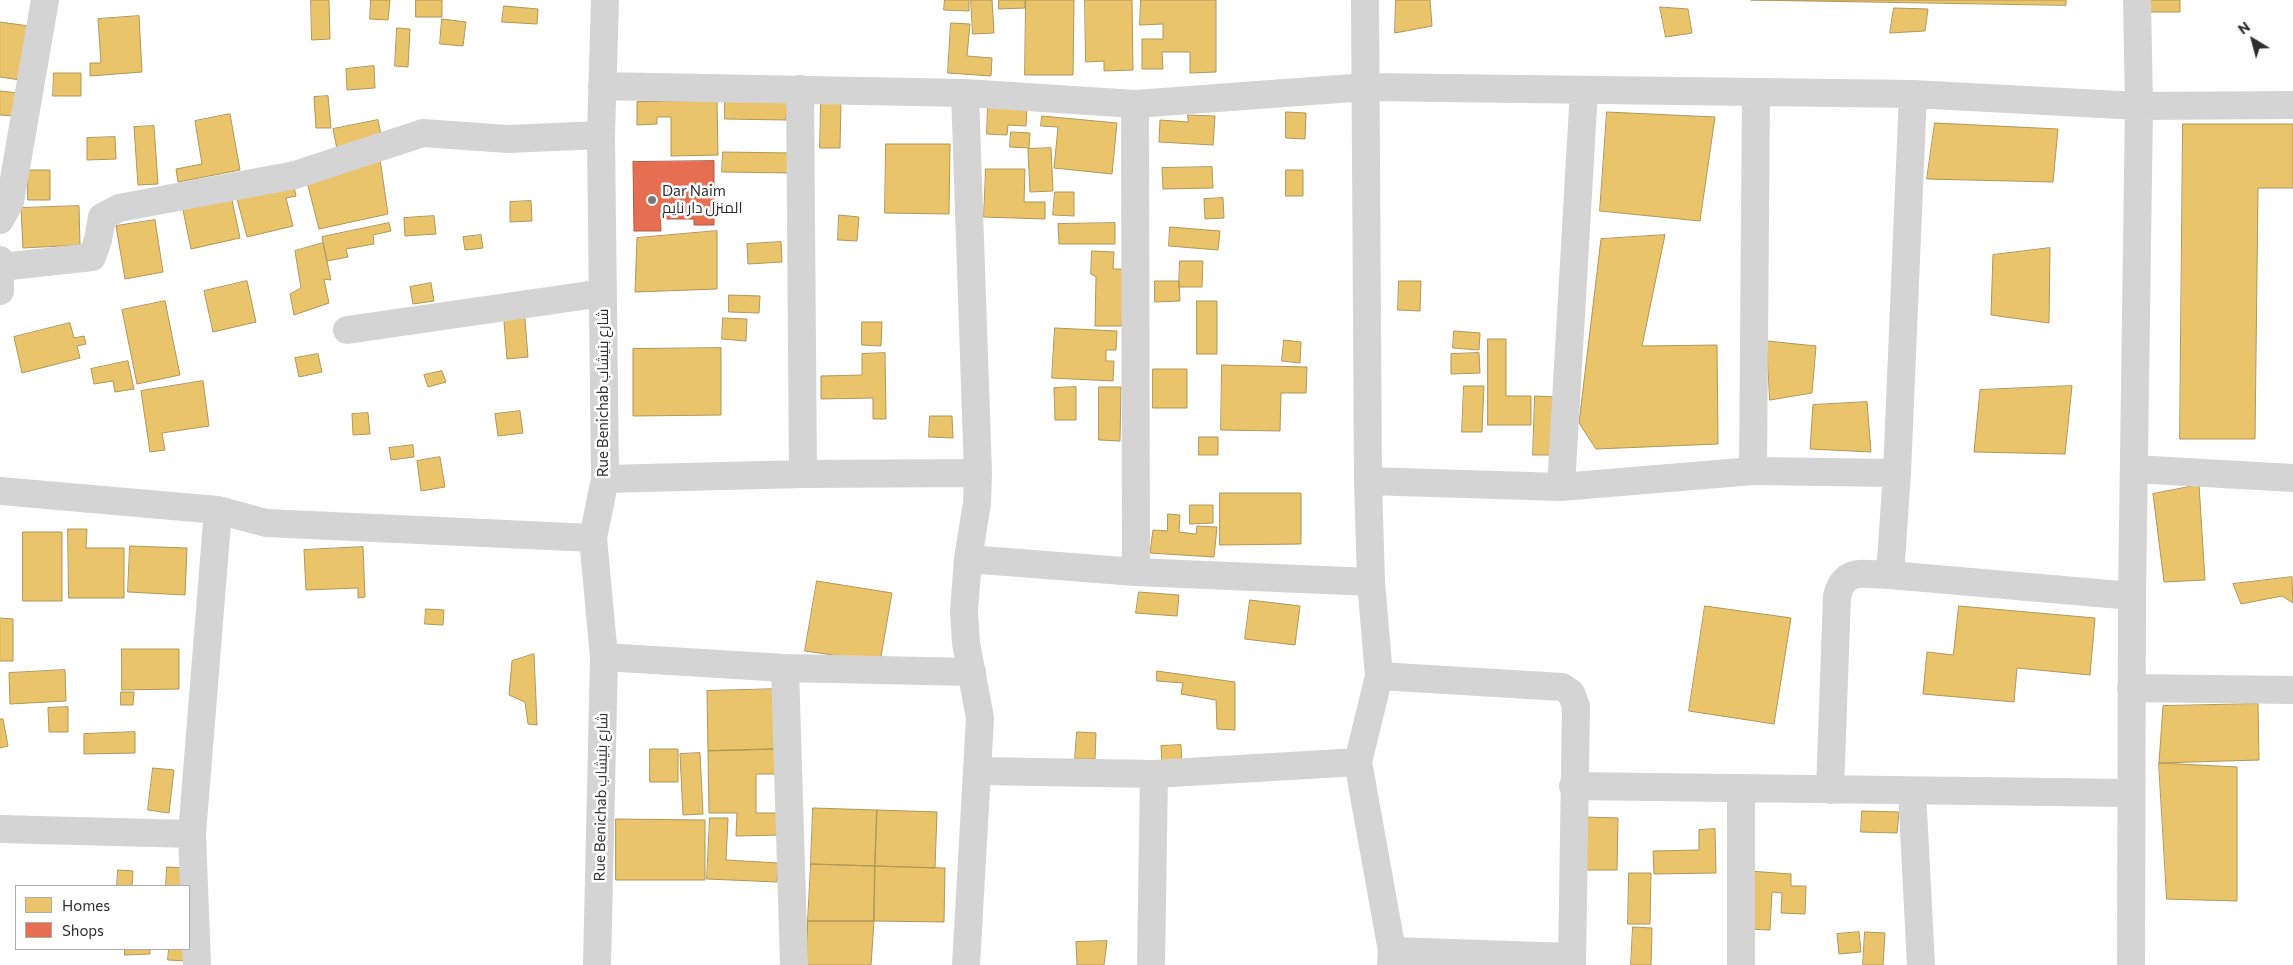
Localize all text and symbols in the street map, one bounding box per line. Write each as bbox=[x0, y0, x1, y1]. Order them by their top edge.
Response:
north arrow bbox=[2228, 15, 2278, 65]
text: N bbox=[2234, 18, 2253, 38]
place label: Dar Naim المنزل دار نايم bbox=[662, 182, 742, 217]
marker: Dar Naim المنزل دار نايم bbox=[646, 194, 658, 206]
street label: Rue Benichab شارع بنيشاب bbox=[594, 309, 612, 477]
street label: Rue Benichab شارع بنيشاب bbox=[591, 713, 611, 881]
legend bbox=[15, 885, 190, 950]
text: Homes bbox=[62, 896, 110, 914]
text: Shops bbox=[62, 921, 104, 939]

